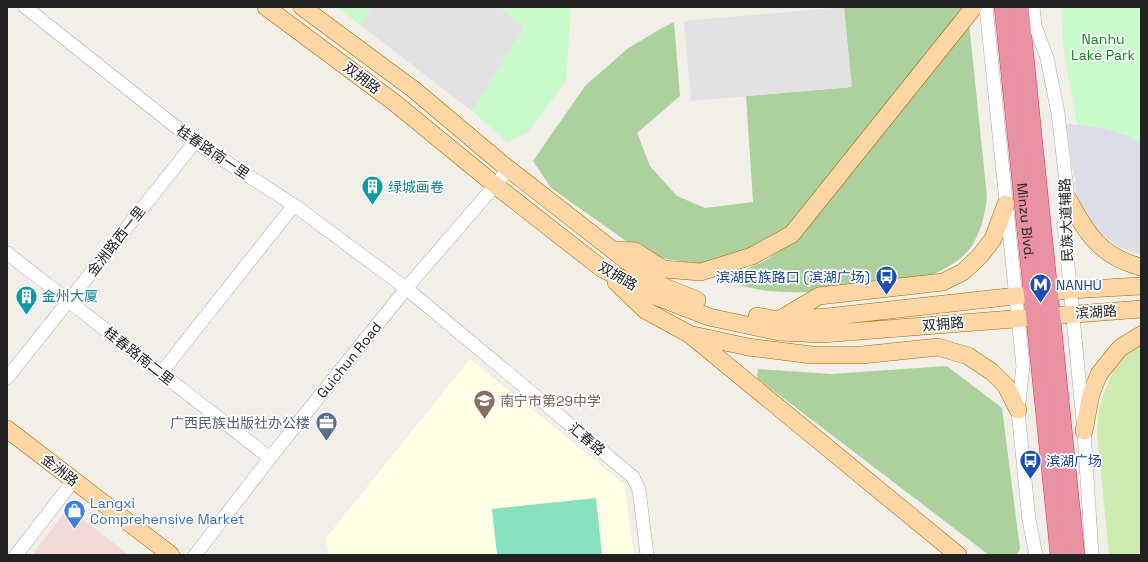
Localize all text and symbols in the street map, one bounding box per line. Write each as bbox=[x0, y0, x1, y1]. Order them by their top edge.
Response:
park label: Nanhu Lake Park bbox=[1071, 30, 1135, 64]
street label: 双拥路 bbox=[340, 58, 384, 98]
street label: 桂春路南一里 bbox=[173, 121, 253, 183]
building icon: 绿城画卷 bbox=[360, 174, 386, 207]
place label: 绿城画卷 bbox=[388, 178, 444, 196]
street label: 民族大道辅路 bbox=[1056, 178, 1076, 262]
street label: Minzu Blvd. bbox=[1013, 182, 1039, 260]
street label: 金洲路西一里 bbox=[83, 202, 149, 280]
street label: 双拥路 bbox=[595, 258, 641, 294]
bus stop icon: 滨湖民族路口 (滨湖广场) bbox=[873, 264, 899, 297]
place label: 滨湖民族路口 (滨湖广场) bbox=[716, 268, 870, 286]
metro station icon: NANHU bbox=[1027, 272, 1053, 305]
place label: NANHU bbox=[1056, 276, 1102, 294]
building icon: 金州大厦 bbox=[13, 283, 39, 316]
place label: 金州大厦 bbox=[42, 287, 98, 305]
street label: 滨湖路 bbox=[1074, 302, 1118, 322]
street label: 双拥路 bbox=[921, 313, 965, 335]
street label: Guichun Road bbox=[313, 318, 385, 402]
street label: 桂春路南二里 bbox=[100, 323, 178, 389]
school or university icon: 南宁市第29中学 bbox=[471, 388, 497, 421]
place label: 南宁市第29中学 bbox=[500, 392, 601, 410]
office icon: 广西民族出版社办公楼 bbox=[313, 410, 339, 443]
place label: 广西民族出版社办公楼 bbox=[170, 414, 310, 432]
street label: 汇春路 bbox=[565, 419, 609, 459]
bus stop icon: 滨湖广场 bbox=[1018, 448, 1044, 481]
street label: 金洲路 bbox=[38, 450, 82, 490]
place label: 滨湖广场 bbox=[1046, 452, 1102, 470]
place label: Langxi Comprehensive Market bbox=[90, 494, 244, 528]
shop icon: Langxi Comprehensive Market bbox=[61, 498, 87, 531]

